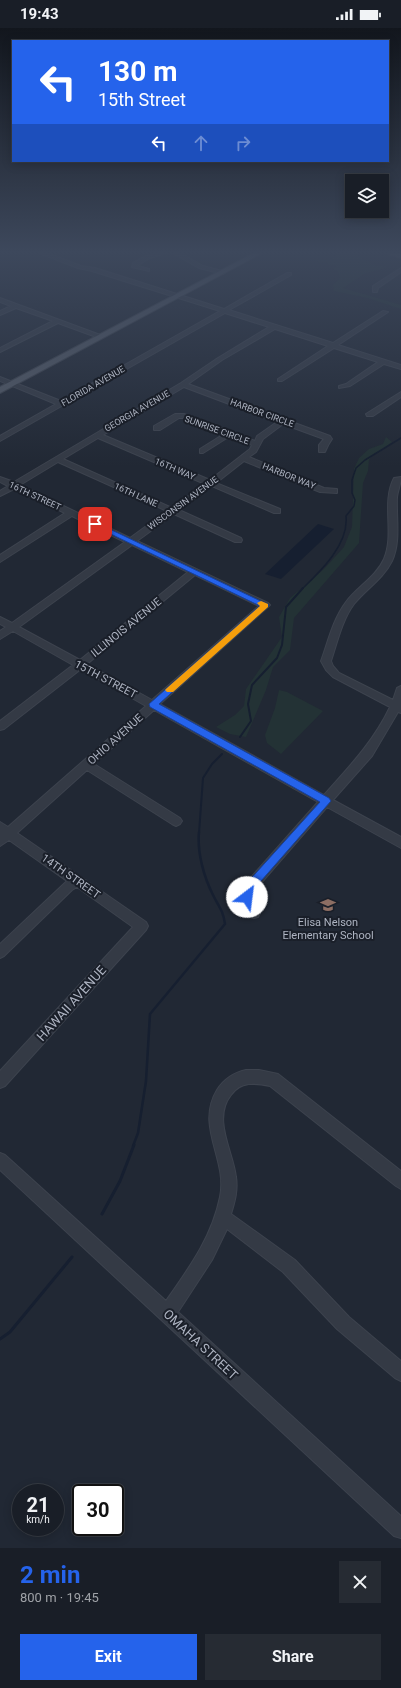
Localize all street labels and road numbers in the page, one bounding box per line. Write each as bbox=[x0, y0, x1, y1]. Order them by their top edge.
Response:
street label: FLORIDA AVENUE bbox=[60, 364, 126, 408]
street label: GEORGIA AVENUE bbox=[103, 388, 171, 434]
street label: HARBOR CIRCLE bbox=[229, 397, 295, 429]
street label: SUNRISE CIRCLE bbox=[183, 414, 251, 446]
street label: 16TH WAY bbox=[153, 456, 197, 482]
street label: HARBOR WAY bbox=[261, 461, 317, 491]
street label: WISCONSIN AVENUE bbox=[146, 474, 220, 532]
street label: 16TH STREET bbox=[7, 480, 63, 513]
street label: 16TH LANE bbox=[113, 481, 159, 509]
street label: ILLINOIS AVENUE bbox=[89, 595, 164, 660]
street label: 15TH STREET bbox=[72, 658, 139, 701]
street label: OHIO AVENUE bbox=[85, 711, 146, 768]
street label: 14TH STREET bbox=[39, 851, 103, 902]
street label: HAWAII AVENUE bbox=[34, 963, 109, 1044]
street label: OMAHA STREET bbox=[160, 1306, 241, 1383]

